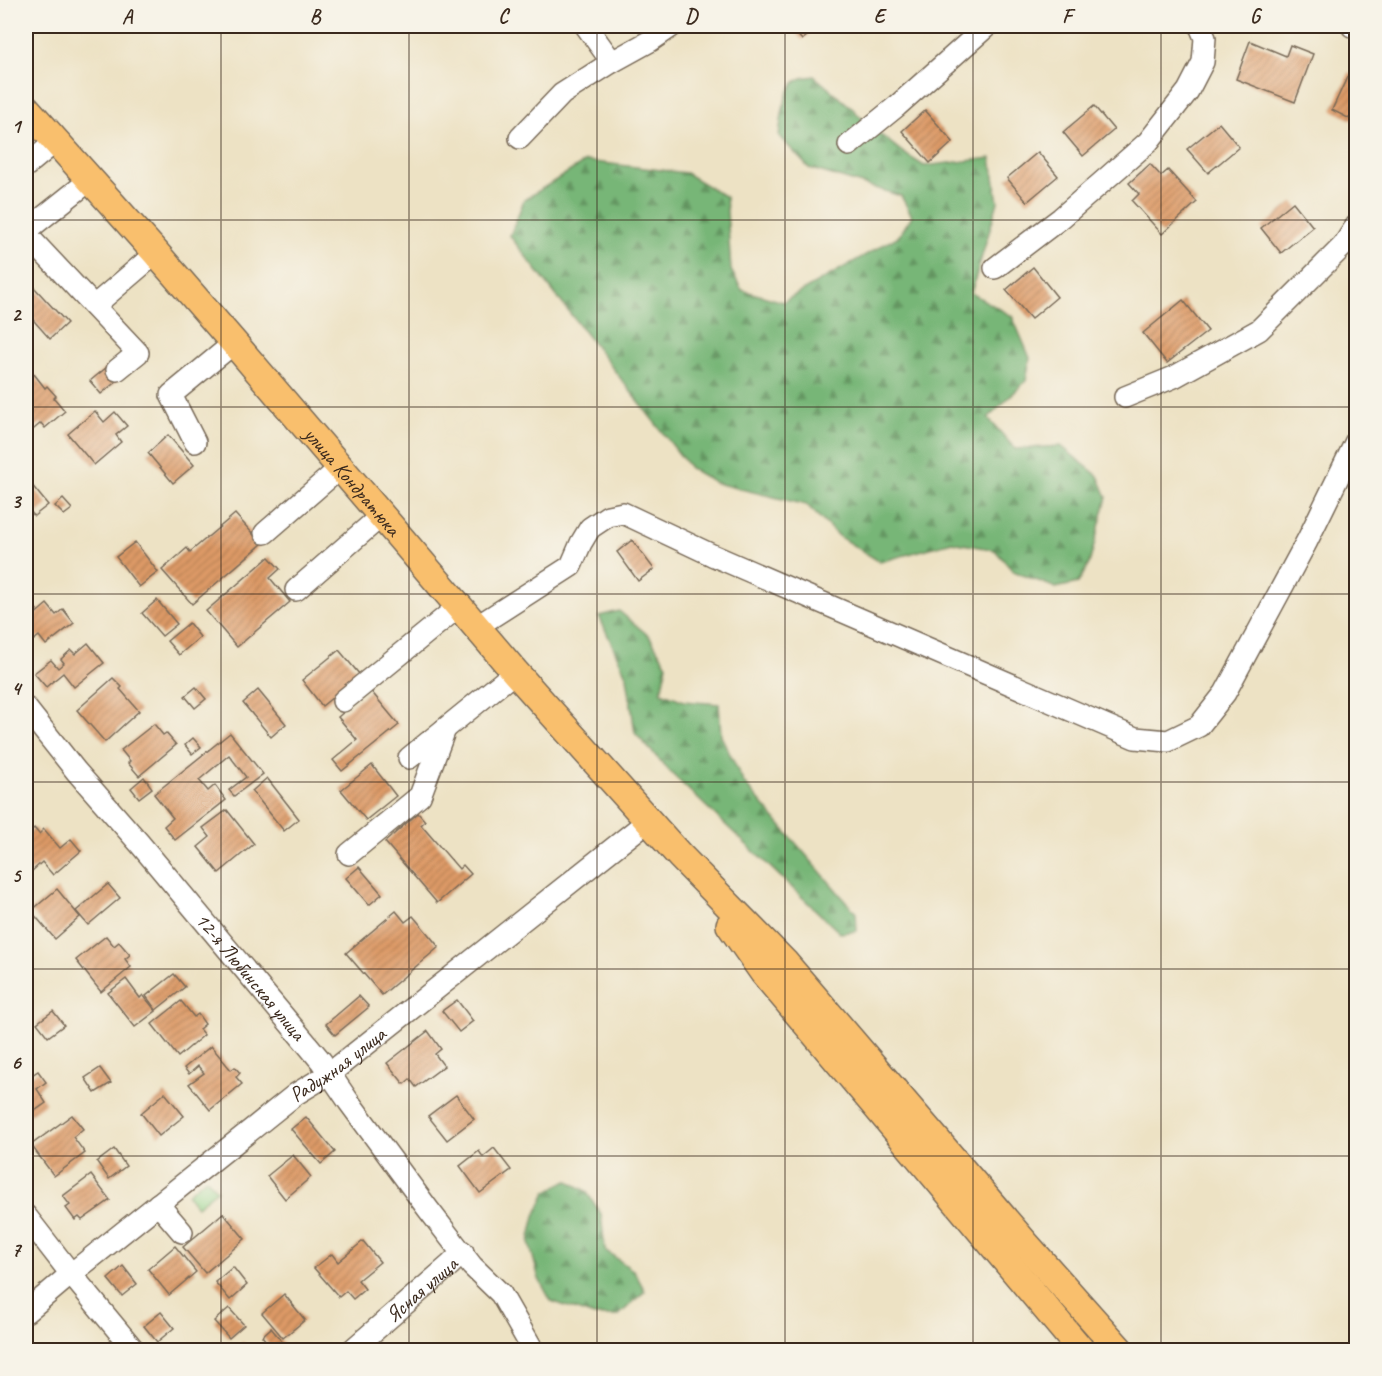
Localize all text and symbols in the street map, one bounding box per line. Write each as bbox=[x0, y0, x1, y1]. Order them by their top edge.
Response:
text: A bbox=[122, 4, 134, 29]
text: B bbox=[310, 4, 322, 29]
text: C bbox=[498, 4, 510, 29]
text: D bbox=[685, 4, 699, 29]
text: E bbox=[874, 4, 888, 29]
text: F bbox=[1062, 4, 1076, 29]
text: G bbox=[1250, 4, 1263, 29]
text: 1 bbox=[12, 114, 23, 139]
text: 2 bbox=[12, 302, 23, 327]
street label: улица Кондратюка bbox=[297, 420, 407, 543]
text: 3 bbox=[12, 489, 23, 514]
text: 4 bbox=[12, 676, 24, 701]
text: 5 bbox=[12, 863, 23, 888]
street label: 12-я Любинская улица bbox=[190, 907, 312, 1047]
street label: Радужная улица bbox=[284, 1020, 392, 1108]
text: 6 bbox=[11, 1050, 22, 1075]
text: 7 bbox=[12, 1237, 23, 1262]
street label: Ясная улица bbox=[380, 1251, 464, 1328]

